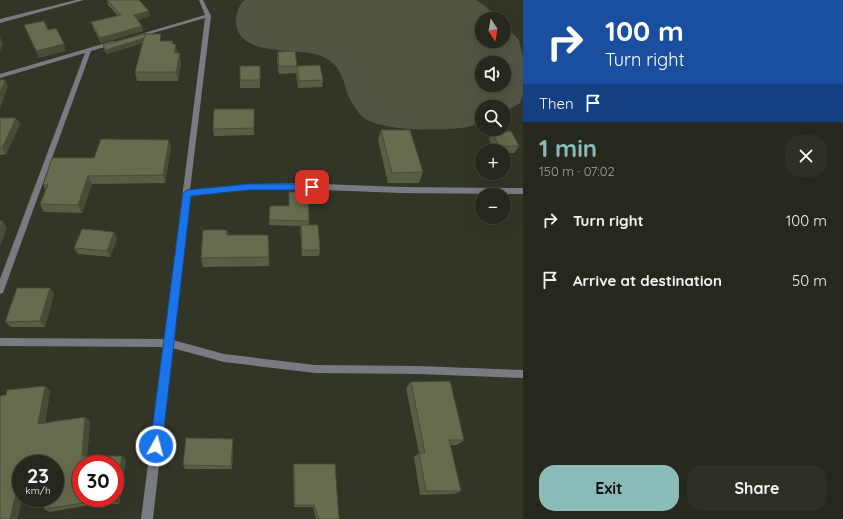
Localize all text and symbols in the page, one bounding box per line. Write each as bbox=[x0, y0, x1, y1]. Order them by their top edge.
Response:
north arrow bbox=[475, 12, 511, 48]
map controls bbox=[475, 12, 511, 224]
text: 100 m bbox=[605, 13, 684, 48]
icon: right bbox=[539, 16, 591, 68]
text: Turn right bbox=[605, 48, 685, 71]
button: sound bbox=[475, 56, 511, 92]
icon: arrive bbox=[582, 92, 604, 114]
text: Then bbox=[539, 94, 574, 113]
button: search bbox=[475, 100, 511, 136]
text: 1 min bbox=[539, 133, 597, 163]
button: close bbox=[785, 135, 827, 177]
button: + bbox=[475, 144, 511, 180]
text: 150 m · 07:02 bbox=[539, 163, 615, 179]
pin bbox=[295, 170, 329, 204]
icon: arrive bbox=[301, 176, 323, 198]
button: − bbox=[475, 188, 511, 224]
icon: right bbox=[539, 209, 561, 231]
text: Turn right bbox=[573, 211, 644, 230]
text: 100 m bbox=[786, 211, 827, 230]
icon: arrive bbox=[539, 269, 561, 291]
text: Arrive at destination bbox=[573, 271, 722, 290]
text: 50 m bbox=[792, 271, 827, 290]
position arrow bbox=[135, 425, 177, 467]
speed limit sign: 30 bbox=[72, 455, 124, 507]
text: 23 bbox=[27, 463, 49, 488]
button: Exit bbox=[539, 465, 679, 511]
button: Share bbox=[687, 465, 827, 511]
text: km/h bbox=[25, 484, 51, 497]

